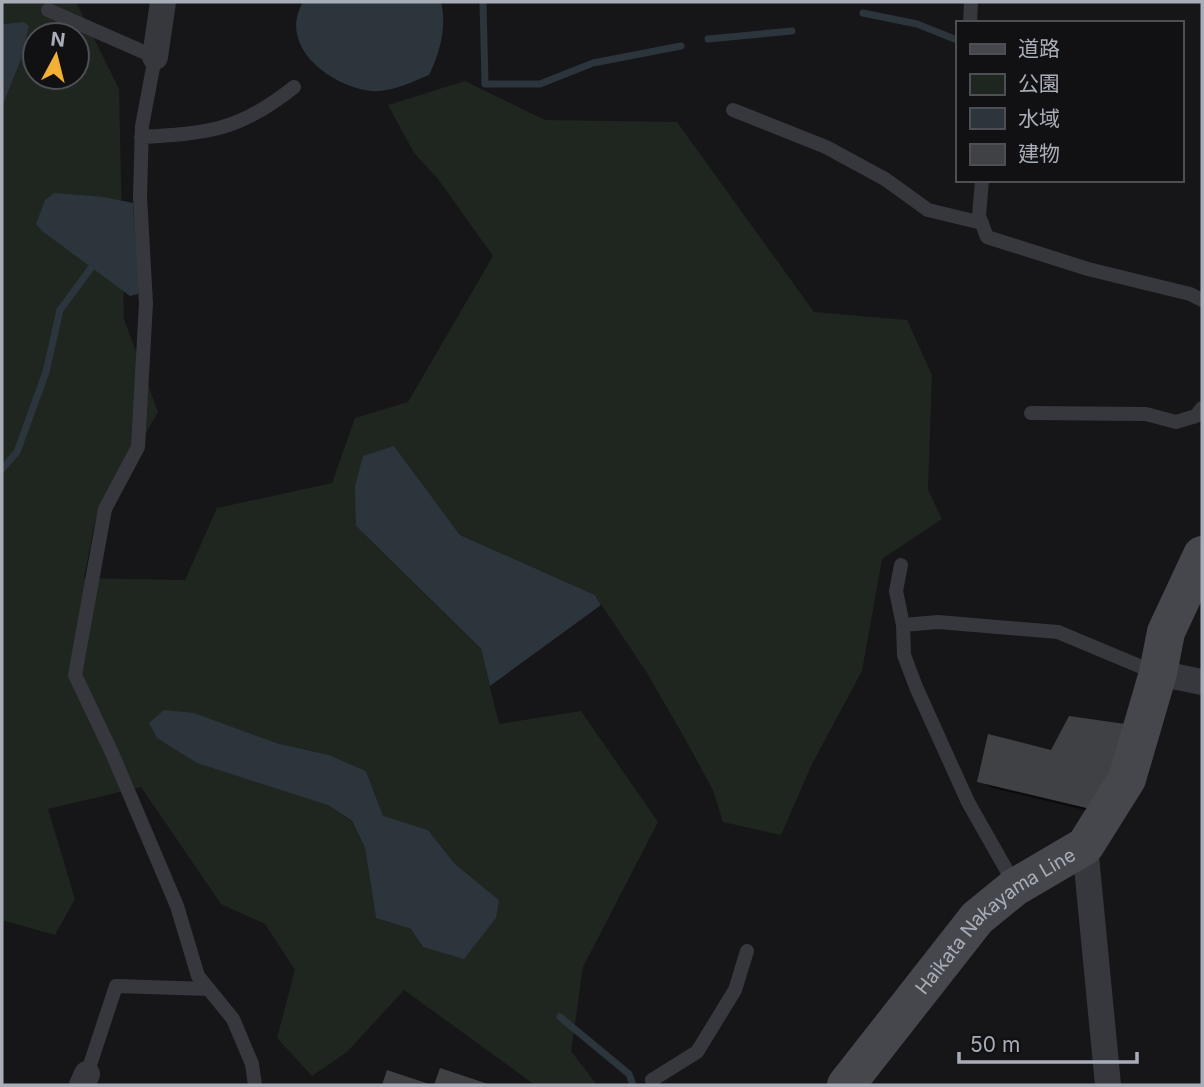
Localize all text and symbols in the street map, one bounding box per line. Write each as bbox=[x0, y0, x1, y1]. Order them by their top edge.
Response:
north arrow bbox=[21, 21, 91, 91]
legend bbox=[956, 21, 1183, 182]
text: N bbox=[49, 27, 67, 52]
text: 道路 bbox=[1018, 36, 1060, 61]
text: 公園 bbox=[1018, 71, 1060, 96]
text: 水域 bbox=[1018, 106, 1060, 131]
text: 建物 bbox=[1018, 141, 1060, 166]
street label: Haikata Nakayama Line bbox=[910, 843, 1079, 999]
scale bar bbox=[959, 1020, 1138, 1064]
text: 50 m bbox=[970, 1032, 1020, 1057]

